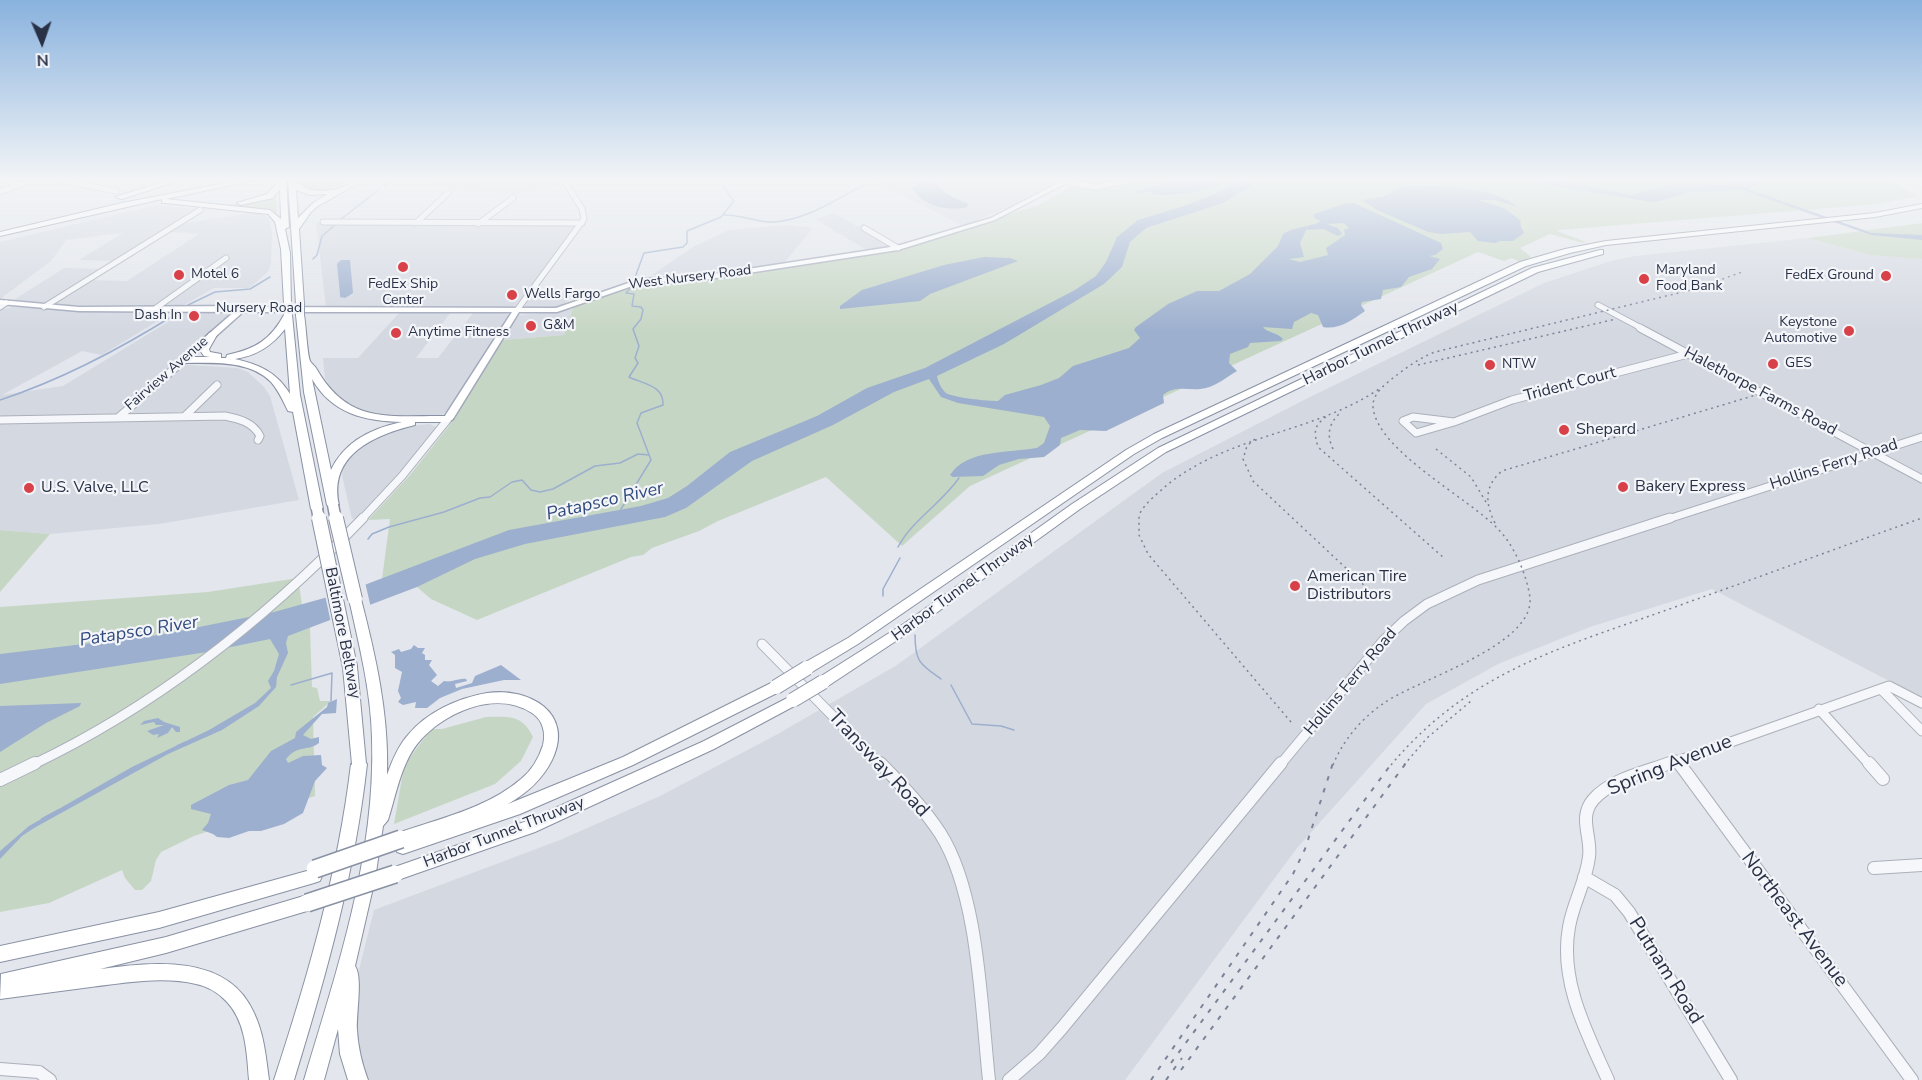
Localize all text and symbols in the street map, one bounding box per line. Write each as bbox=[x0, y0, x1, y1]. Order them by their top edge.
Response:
north arrow bbox=[12, 12, 72, 72]
text: N bbox=[36, 49, 49, 71]
marker: FedEx Ship Center bbox=[396, 260, 410, 274]
street label: West Nursery Road bbox=[628, 262, 752, 294]
place label: Maryland Food Bank bbox=[1656, 263, 1723, 296]
place label: Motel 6 bbox=[191, 267, 239, 283]
marker: Motel 6 bbox=[172, 268, 186, 282]
place label: FedEx Ground bbox=[1785, 268, 1874, 284]
marker: FedEx Ground bbox=[1879, 269, 1893, 283]
marker: Maryland Food Bank bbox=[1637, 272, 1651, 286]
place label: FedEx Ship Center bbox=[368, 277, 438, 310]
place label: Wells Fargo bbox=[524, 287, 600, 303]
marker: Wells Fargo bbox=[505, 288, 519, 302]
street label: Harbor Tunnel Thruway bbox=[1300, 298, 1462, 390]
street label: Nursery Road bbox=[216, 301, 302, 317]
place label: Dash In bbox=[134, 308, 182, 324]
marker: Dash In bbox=[187, 309, 201, 323]
place label: Keystone Automotive bbox=[1764, 315, 1837, 348]
place label: G&M bbox=[543, 318, 575, 334]
marker: G&M bbox=[524, 319, 538, 333]
marker: Keystone Automotive bbox=[1842, 324, 1856, 338]
place label: Anytime Fitness bbox=[408, 325, 509, 341]
marker: Anytime Fitness bbox=[389, 326, 403, 340]
street label: Fairview Avenue bbox=[122, 333, 212, 415]
street label: Halethorpe Farms Road bbox=[1680, 344, 1840, 440]
place label: GES bbox=[1785, 356, 1812, 372]
place label: NTW bbox=[1502, 357, 1536, 373]
marker: GES bbox=[1766, 357, 1780, 371]
marker: NTW bbox=[1483, 358, 1497, 372]
street label: Trident Court bbox=[1522, 364, 1618, 406]
place label: Shepard bbox=[1576, 420, 1636, 440]
marker: Shepard bbox=[1557, 423, 1571, 437]
street label: Hollins Ferry Road bbox=[1767, 435, 1901, 495]
place label: Bakery Express bbox=[1635, 477, 1746, 497]
place label: U.S. Valve, LLC bbox=[41, 478, 149, 498]
water label: Patapsco River bbox=[544, 478, 666, 526]
marker: Bakery Express bbox=[1616, 480, 1630, 494]
marker: U.S. Valve, LLC bbox=[22, 481, 36, 495]
street label: Harbor Tunnel Thruway bbox=[888, 530, 1038, 646]
street label: Baltimore Beltway bbox=[320, 566, 364, 700]
place label: American Tire Distributors bbox=[1307, 567, 1407, 605]
marker: American Tire Distributors bbox=[1288, 579, 1302, 593]
water label: Patapsco River bbox=[78, 612, 200, 652]
street label: Hollins Ferry Road bbox=[1301, 625, 1401, 739]
street label: Transway Road bbox=[822, 705, 934, 823]
street label: Spring Avenue bbox=[1604, 730, 1736, 802]
street label: Harbor Tunnel Thruway bbox=[421, 793, 587, 873]
street label: Northeast Avenue bbox=[1735, 848, 1853, 992]
street label: Putnam Road bbox=[1623, 913, 1707, 1029]

